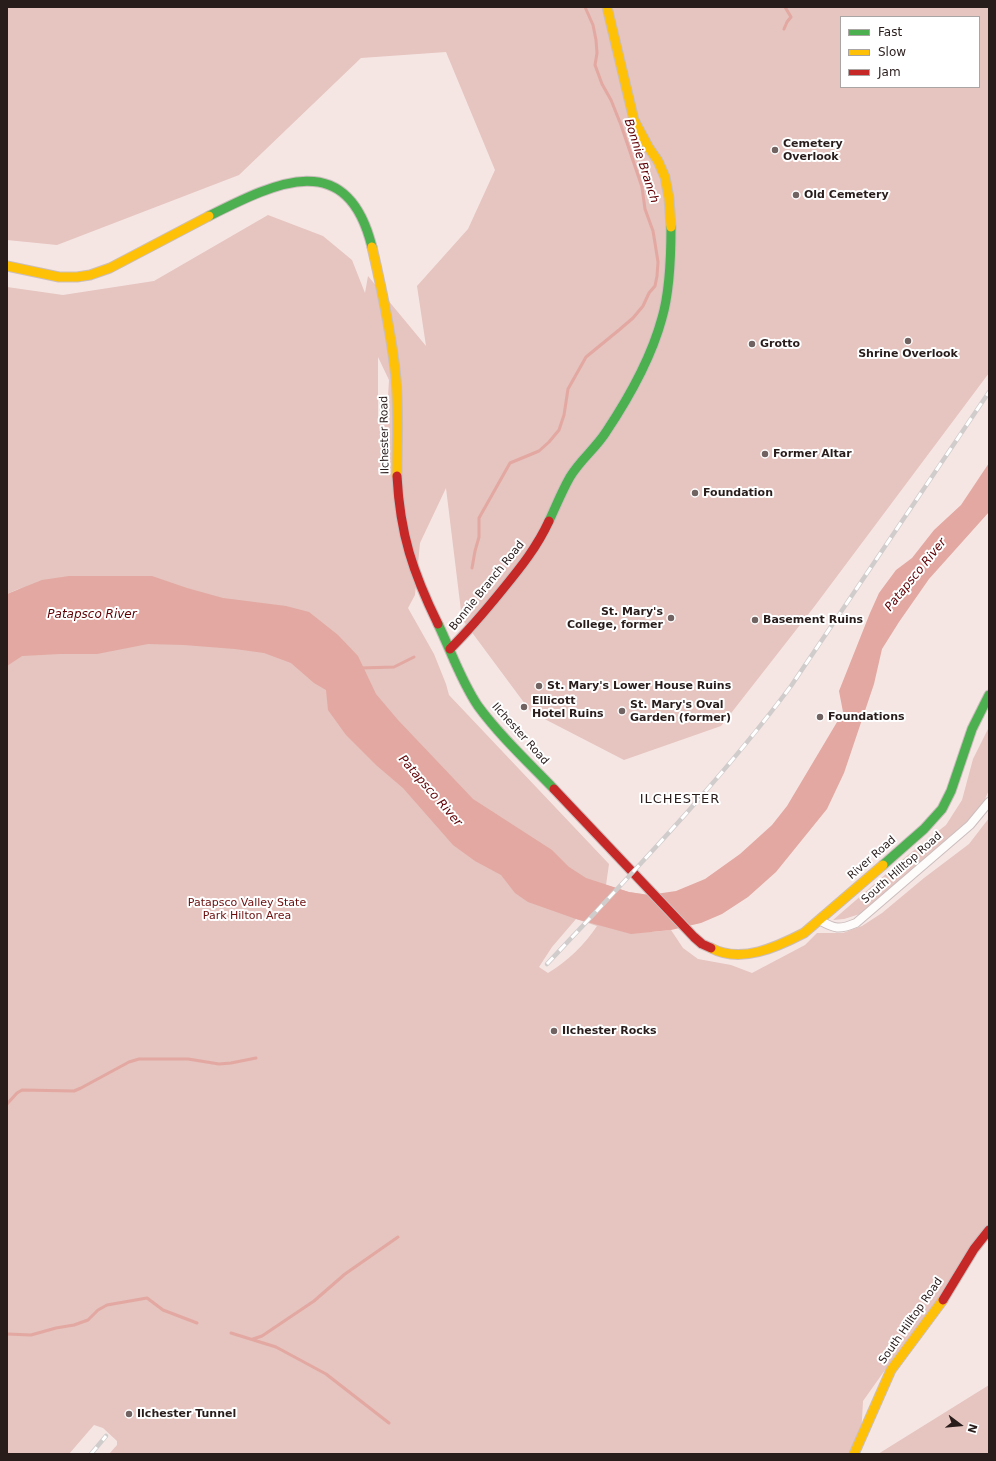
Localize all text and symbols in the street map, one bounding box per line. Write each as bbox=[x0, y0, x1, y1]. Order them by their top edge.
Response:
legend bbox=[840, 16, 980, 88]
text: Fast bbox=[878, 25, 902, 39]
text: Slow bbox=[878, 45, 906, 59]
text: Jam bbox=[878, 65, 901, 79]
water label: Bonnie Branch bbox=[621, 117, 661, 205]
place label: Cemetery Overlook bbox=[783, 137, 843, 163]
marker: Cemetery Overlook bbox=[770, 145, 780, 155]
place label: Old Cemetery bbox=[804, 188, 889, 202]
marker: Old Cemetery bbox=[791, 190, 801, 200]
marker: Shrine Overlook bbox=[903, 336, 913, 346]
place label: Grotto bbox=[760, 337, 800, 351]
marker: Grotto bbox=[747, 339, 757, 349]
place label: Shrine Overlook bbox=[858, 347, 958, 361]
street label: Ilchester Road bbox=[378, 396, 392, 474]
place label: Former Altar bbox=[773, 447, 852, 461]
marker: Former Altar bbox=[760, 449, 770, 459]
place label: Foundation bbox=[703, 486, 773, 500]
marker: Foundation bbox=[690, 488, 700, 498]
water label: Patapsco River bbox=[882, 536, 950, 614]
street label: Bonnie Branch Road bbox=[447, 539, 527, 633]
place label: St. Mary's College, former bbox=[567, 605, 663, 631]
water label: Patapsco River bbox=[47, 608, 137, 622]
marker: St. Mary's College, former bbox=[666, 613, 676, 623]
place label: Basement Ruins bbox=[763, 613, 863, 627]
marker: Basement Ruins bbox=[750, 615, 760, 625]
place label: St. Mary's Lower House Ruins bbox=[547, 679, 731, 693]
marker: St. Mary's Lower House Ruins bbox=[534, 681, 544, 691]
place label: Ellicott Hotel Ruins bbox=[532, 694, 604, 720]
place label: St. Mary's Oval Garden (former) bbox=[630, 698, 731, 724]
street label: Ilchester Road bbox=[489, 700, 551, 768]
marker: Ellicott Hotel Ruins bbox=[519, 702, 529, 712]
marker: St. Mary's Oval Garden (former) bbox=[617, 706, 627, 716]
place label: Foundations bbox=[828, 710, 905, 724]
marker: Foundations bbox=[815, 712, 825, 722]
water label: Patapsco River bbox=[395, 753, 465, 829]
district label: ILCHESTER bbox=[640, 792, 720, 808]
street label: South Hilltop Road bbox=[859, 830, 945, 906]
street label: River Road bbox=[845, 833, 899, 883]
park label: Patapsco Valley State Park Hilton Area bbox=[188, 896, 306, 922]
place label: Ilchester Rocks bbox=[562, 1024, 657, 1038]
marker: Ilchester Rocks bbox=[549, 1026, 559, 1036]
street label: South Hilltop Road bbox=[876, 1275, 946, 1367]
north arrow bbox=[940, 1405, 980, 1445]
place label: Ilchester Tunnel bbox=[137, 1407, 236, 1421]
marker: Ilchester Tunnel bbox=[124, 1409, 134, 1419]
text: N bbox=[964, 1422, 980, 1435]

